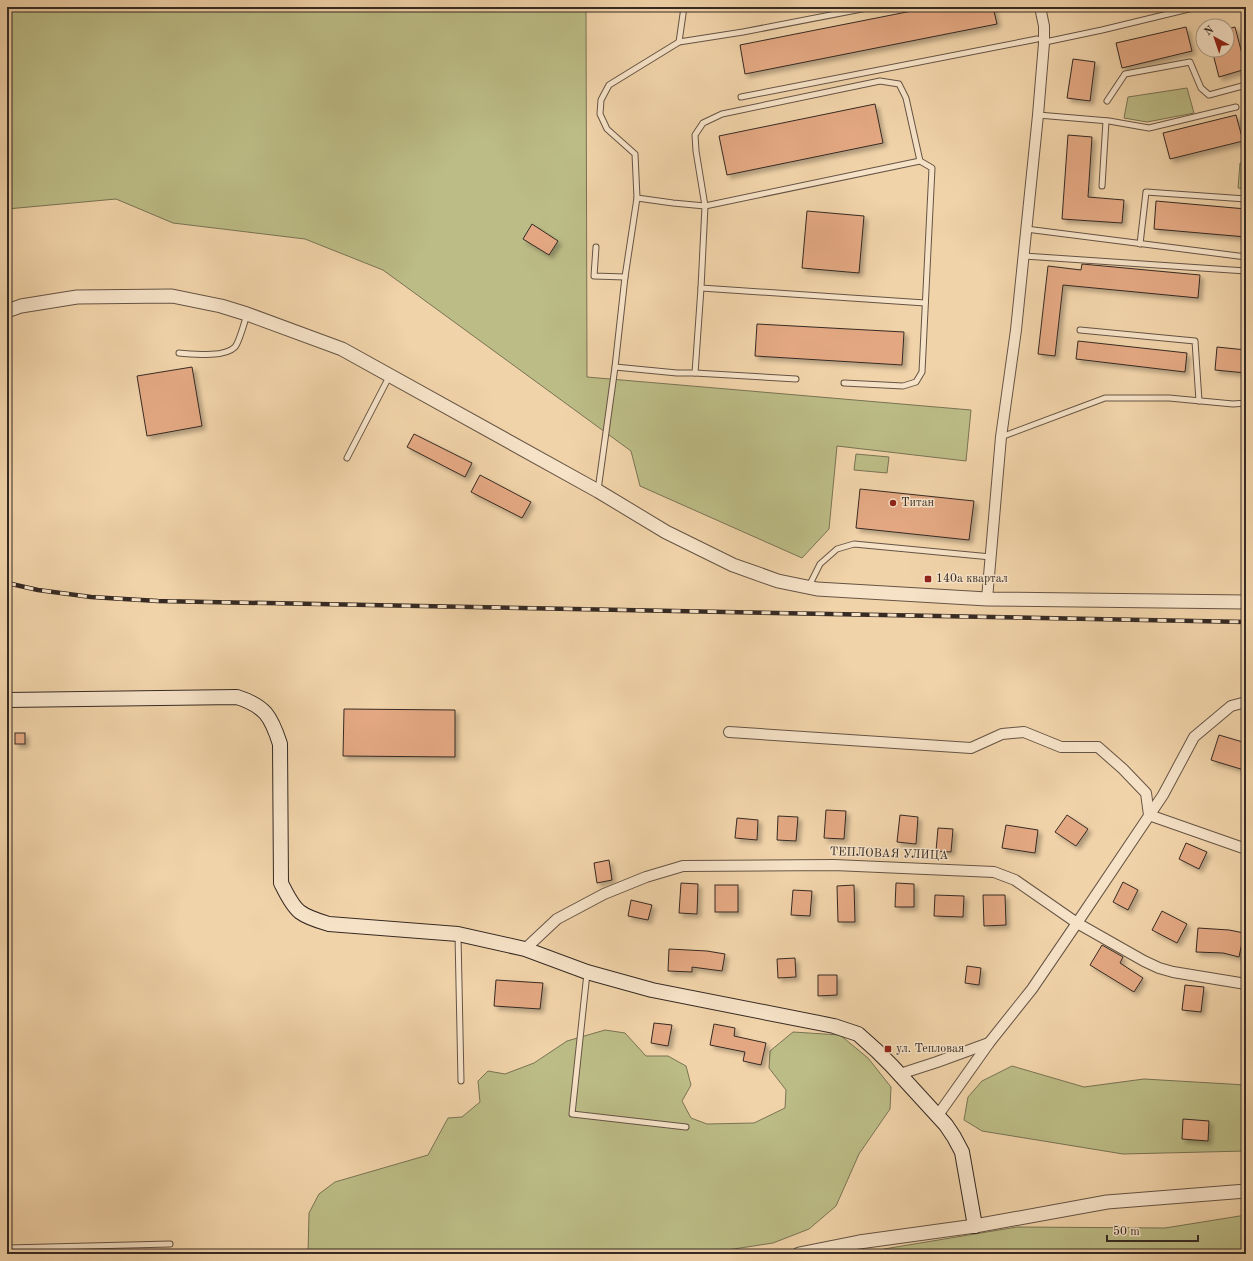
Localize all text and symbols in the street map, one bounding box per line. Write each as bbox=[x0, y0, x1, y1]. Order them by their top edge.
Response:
north arrow bbox=[1195, 18, 1235, 58]
text: N bbox=[1203, 24, 1217, 38]
place label: Титан bbox=[901, 497, 935, 509]
marker: Титан bbox=[888, 498, 898, 508]
place label: 140а квартал bbox=[936, 573, 1008, 585]
marker: 140а квартал bbox=[923, 574, 933, 584]
street label: ТЕПЛОВАЯ УЛИЦА bbox=[829, 846, 949, 862]
place label: ул. Тепловая bbox=[896, 1043, 964, 1055]
marker: ул. Тепловая bbox=[883, 1044, 893, 1054]
scale bar bbox=[1107, 1217, 1198, 1243]
text: 50 m bbox=[1113, 1225, 1140, 1238]

